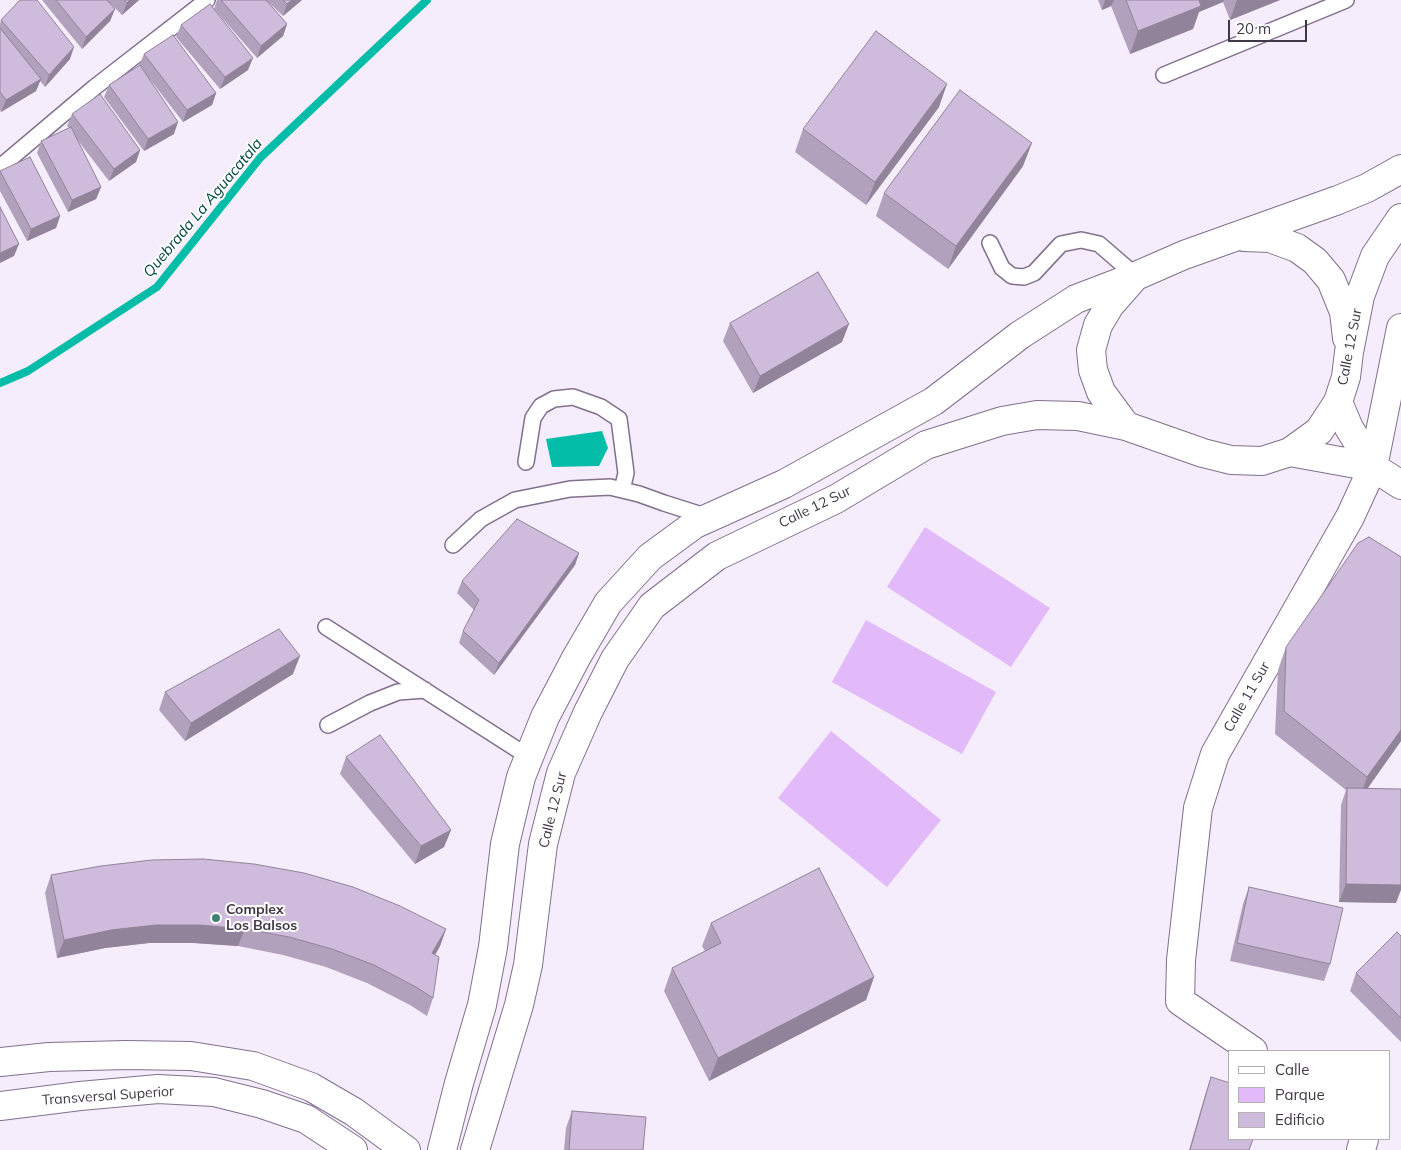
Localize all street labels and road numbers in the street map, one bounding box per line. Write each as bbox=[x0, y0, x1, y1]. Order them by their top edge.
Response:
street label: Calle 12 Sur bbox=[1334, 307, 1366, 387]
street label: Calle 12 Sur bbox=[776, 482, 854, 532]
street label: Calle 11 Sur bbox=[1220, 659, 1274, 735]
street label: Calle 12 Sur bbox=[535, 770, 571, 850]
street label: Transversal Superior bbox=[41, 1083, 175, 1109]

